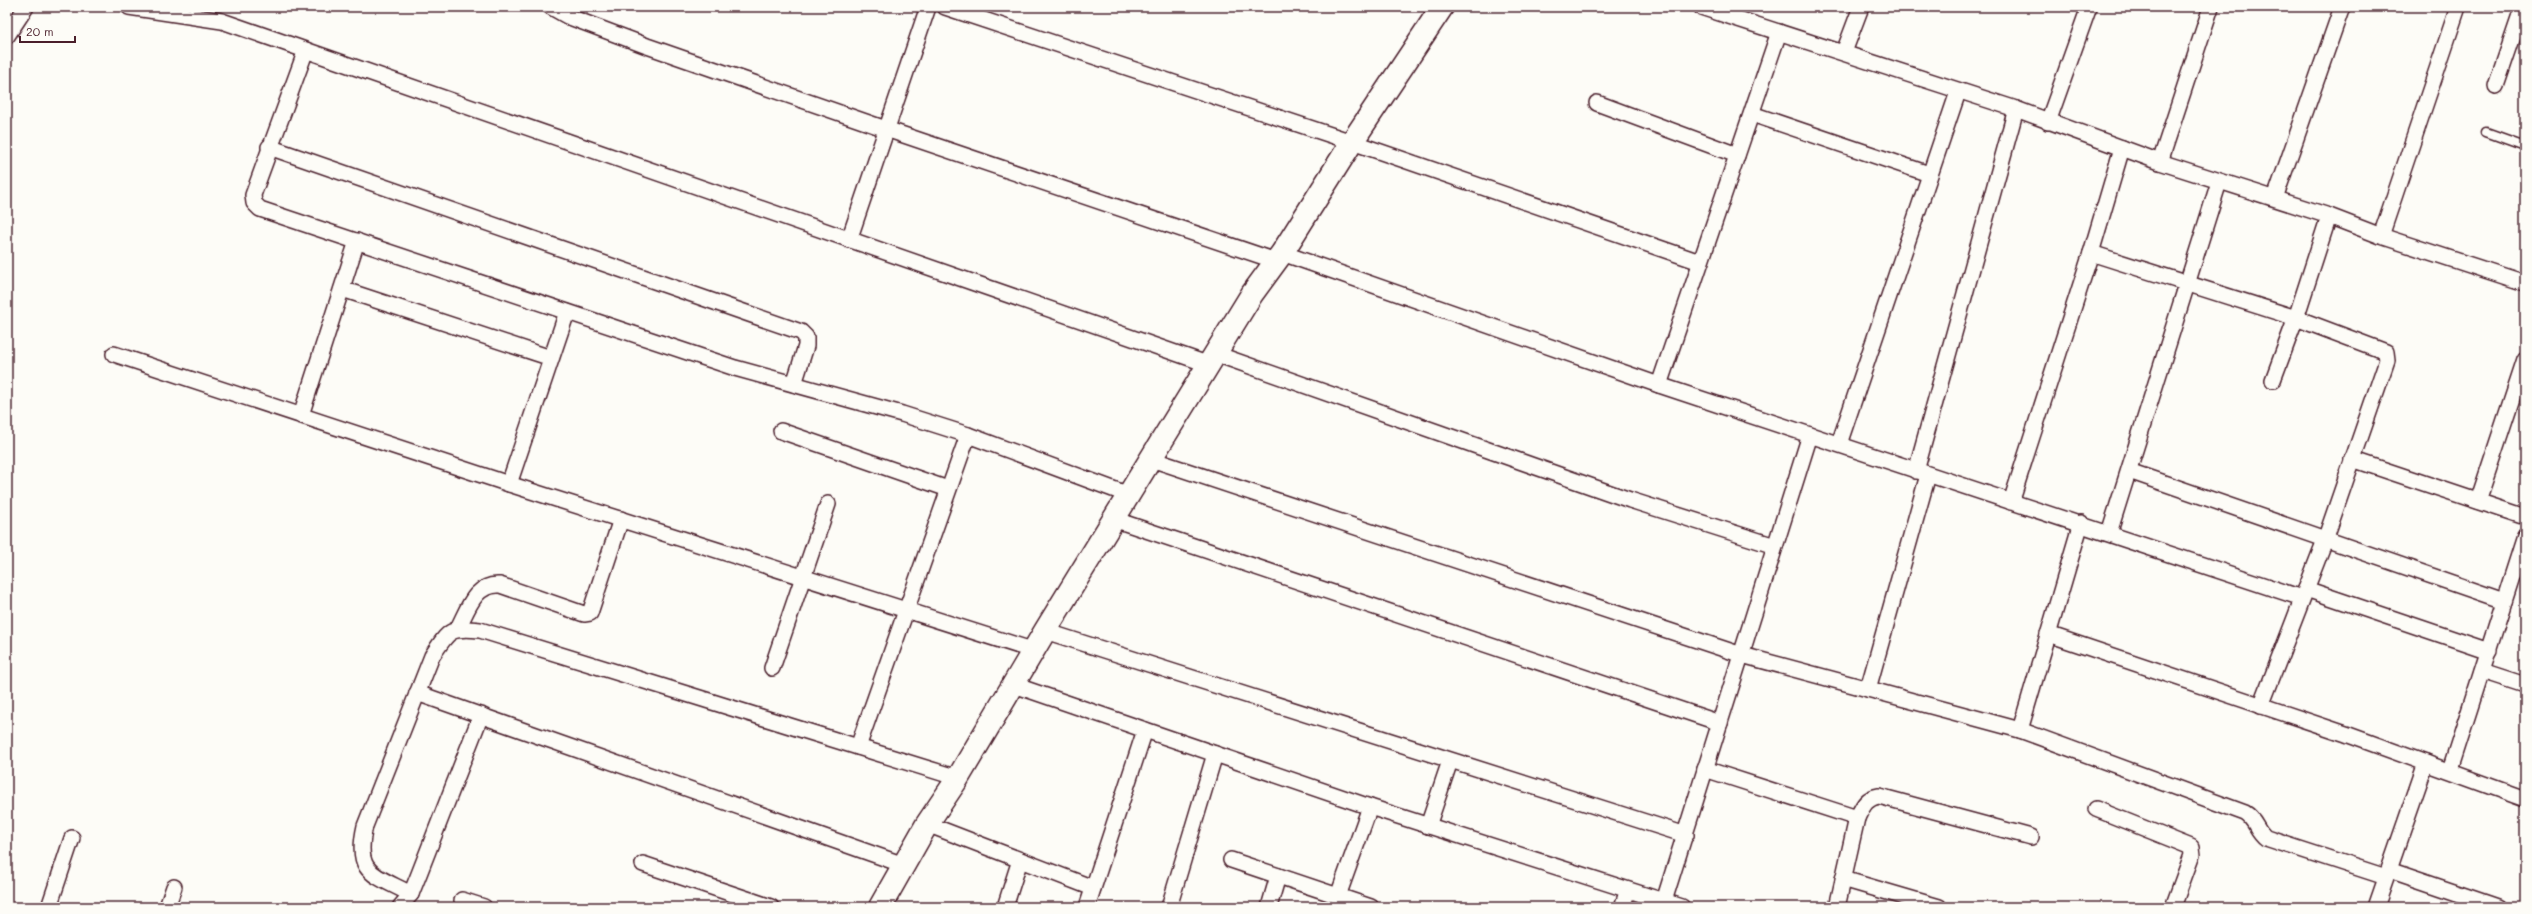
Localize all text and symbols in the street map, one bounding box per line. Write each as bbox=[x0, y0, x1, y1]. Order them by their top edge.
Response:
scale bar bbox=[20, 18, 75, 44]
text: 20 m bbox=[26, 23, 54, 39]

